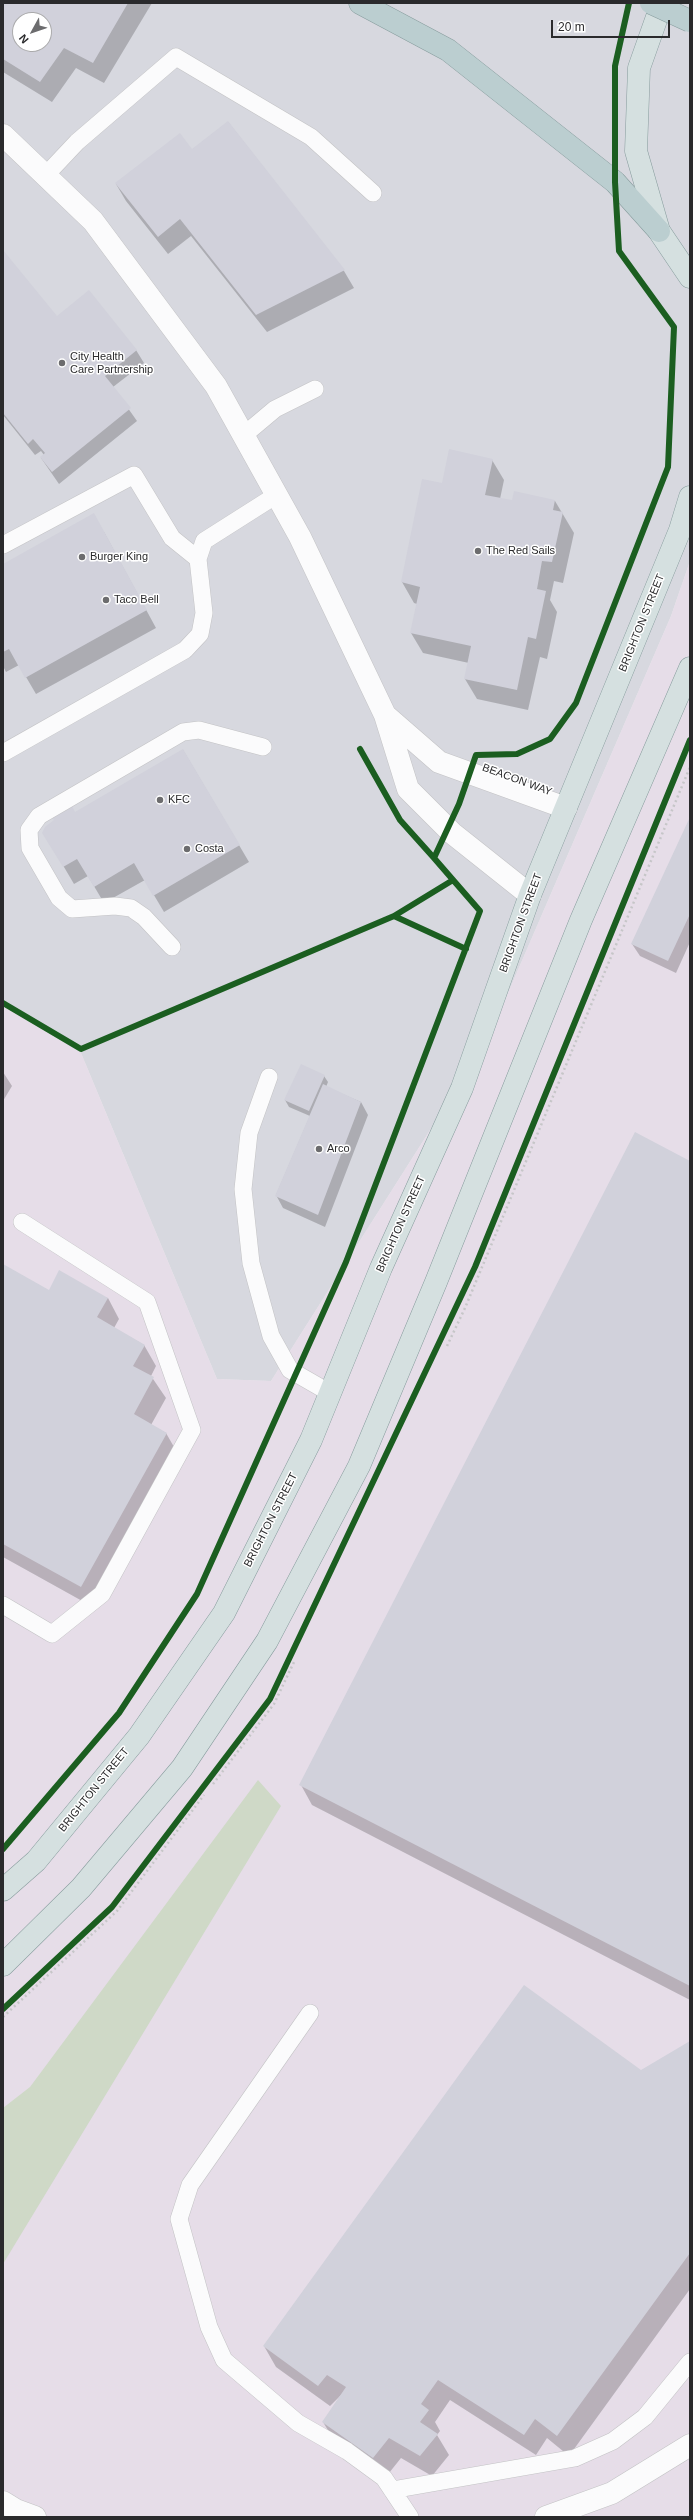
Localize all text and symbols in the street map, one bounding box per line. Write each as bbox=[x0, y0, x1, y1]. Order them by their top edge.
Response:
north arrow bbox=[12, 12, 52, 52]
scale bar bbox=[553, 12, 672, 38]
text: 20 m bbox=[558, 20, 585, 34]
text: N bbox=[16, 32, 31, 46]
place label: City Health Care Partnership bbox=[70, 350, 153, 376]
marker: City Health Care Partnership bbox=[57, 358, 67, 368]
place label: The Red Sails bbox=[486, 544, 555, 558]
marker: The Red Sails bbox=[473, 546, 483, 556]
place label: Burger King bbox=[90, 550, 148, 564]
marker: Burger King bbox=[77, 552, 87, 562]
street label: BRIGHTON STREET bbox=[616, 572, 668, 674]
place label: Taco Bell bbox=[114, 593, 159, 607]
marker: Taco Bell bbox=[101, 595, 111, 605]
street label: BEACON WAY bbox=[480, 761, 554, 799]
place label: KFC bbox=[168, 793, 190, 807]
marker: KFC bbox=[155, 795, 165, 805]
place label: Costa bbox=[195, 842, 224, 856]
marker: Costa bbox=[182, 844, 192, 854]
street label: BRIGHTON STREET bbox=[497, 872, 545, 974]
place label: Arco bbox=[327, 1142, 350, 1156]
marker: Arco bbox=[314, 1144, 324, 1154]
street label: BRIGHTON STREET bbox=[374, 1174, 428, 1274]
street label: BRIGHTON STREET bbox=[241, 1471, 301, 1569]
street label: BRIGHTON STREET bbox=[56, 1745, 132, 1835]

